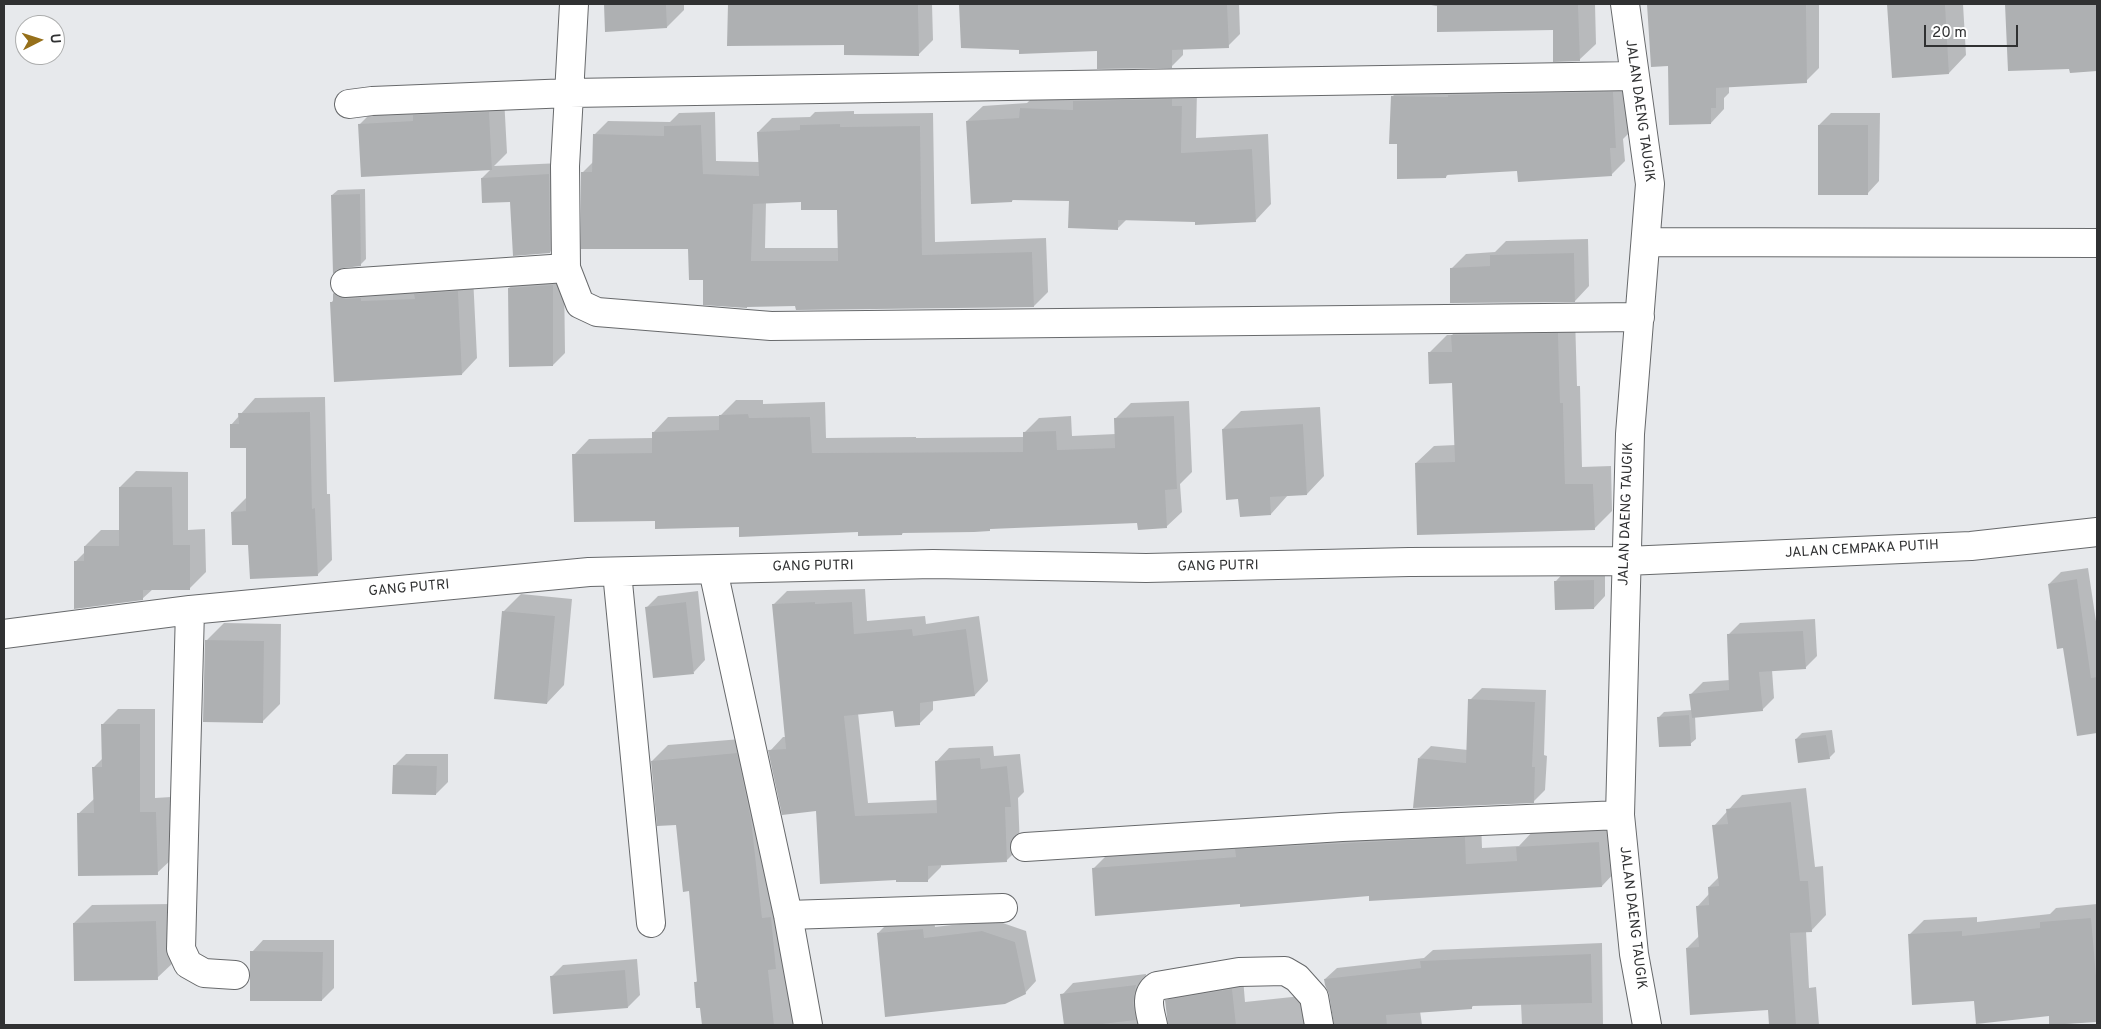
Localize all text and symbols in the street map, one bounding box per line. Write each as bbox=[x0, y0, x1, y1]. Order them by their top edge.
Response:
north arrow bbox=[15, 15, 65, 65]
scale bar bbox=[1926, 15, 2020, 47]
text: 20 m bbox=[1932, 24, 1967, 43]
text: U bbox=[46, 33, 63, 44]
street label: JALAN DAENG TAUGIK bbox=[1621, 39, 1657, 183]
street label: JALAN DAENG TAUGIK bbox=[1616, 442, 1638, 586]
street label: JALAN CEMPAKA PUTIH bbox=[1785, 538, 1939, 562]
street label: GANG PUTRI bbox=[772, 558, 854, 576]
street label: GANG PUTRI bbox=[1177, 558, 1259, 576]
street label: GANG PUTRI bbox=[368, 577, 450, 601]
street label: JALAN DAENG TAUGIK bbox=[1615, 845, 1649, 991]

